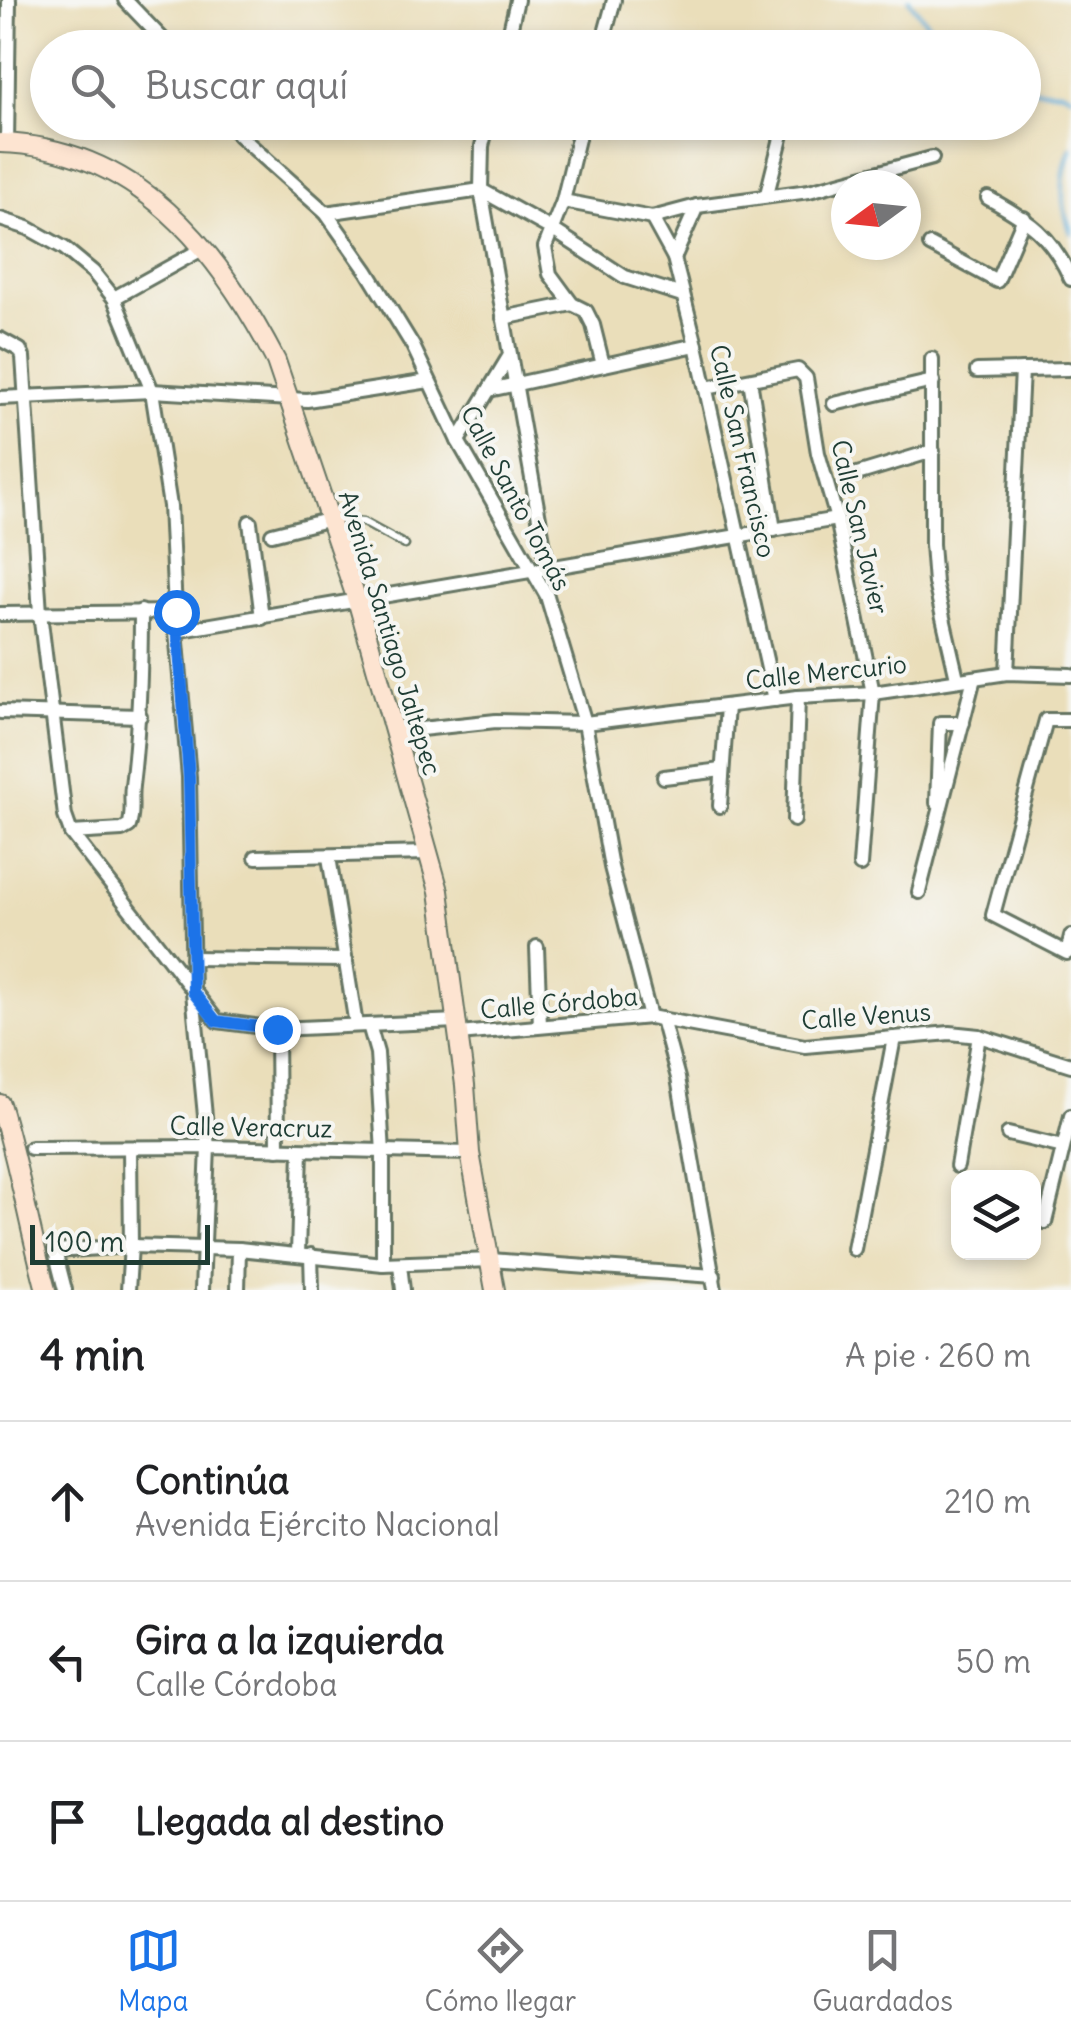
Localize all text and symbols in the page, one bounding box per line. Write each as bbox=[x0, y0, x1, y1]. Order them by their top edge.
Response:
search box bbox=[30, 30, 1041, 140]
icon: search bbox=[65, 58, 120, 113]
text: Buscar aquí bbox=[145, 62, 348, 109]
north arrow bbox=[831, 170, 921, 260]
street label: Calle San Francisco bbox=[703, 341, 783, 561]
street label: Calle Santo Tomás bbox=[454, 400, 578, 596]
street label: Calle San Javier bbox=[824, 437, 896, 617]
street label: Avenida Santiago Jaltepec bbox=[331, 487, 449, 779]
route start bbox=[154, 590, 200, 636]
street label: Calle Mercurio bbox=[744, 648, 908, 696]
street label: Calle Córdoba bbox=[479, 980, 639, 1026]
street label: Calle Venus bbox=[800, 996, 932, 1036]
route end bbox=[255, 1007, 301, 1053]
street label: Calle Veracruz bbox=[169, 1110, 333, 1144]
map controls bbox=[951, 1170, 1041, 1260]
button: layers bbox=[951, 1170, 1041, 1260]
scale bar bbox=[30, 1220, 210, 1264]
text: 100 m bbox=[45, 1224, 124, 1260]
text: 4 min bbox=[40, 1329, 145, 1381]
text: A pie · 260 m bbox=[845, 1335, 1031, 1376]
text: Continúa bbox=[135, 1457, 290, 1504]
icon: ahead bbox=[40, 1474, 95, 1529]
text: 210 m bbox=[944, 1481, 1031, 1522]
text: Avenida Ejército Nacional bbox=[135, 1504, 500, 1545]
text: Gira a la izquierda bbox=[135, 1617, 445, 1664]
icon: left bbox=[40, 1634, 95, 1689]
text: 50 m bbox=[956, 1641, 1031, 1682]
text: Calle Córdoba bbox=[135, 1664, 337, 1705]
icon: arrive bbox=[40, 1794, 95, 1849]
text: Llegada al destino bbox=[135, 1798, 444, 1845]
tab: Mapa bbox=[118, 1923, 188, 2019]
tab: Cómo llegar bbox=[425, 1923, 576, 2019]
tab: Guardados bbox=[812, 1923, 953, 2019]

